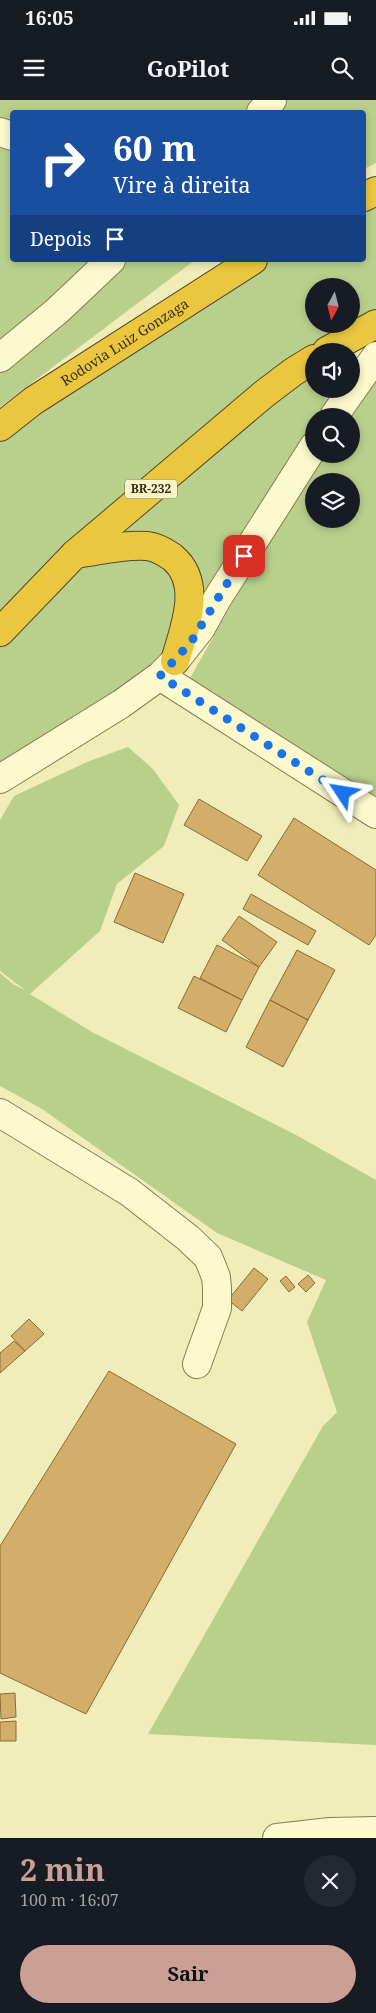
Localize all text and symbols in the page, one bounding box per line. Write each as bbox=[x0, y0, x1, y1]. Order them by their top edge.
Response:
text: 16:05 bbox=[25, 5, 74, 31]
text: GoPilot bbox=[147, 53, 229, 83]
icon: menu bbox=[20, 54, 48, 82]
icon: search bbox=[328, 54, 356, 82]
text: 60 m bbox=[113, 124, 196, 171]
icon: right bbox=[30, 130, 95, 195]
text: Vire à direita bbox=[113, 169, 251, 199]
icon: arrive bbox=[101, 225, 129, 253]
text: Depois bbox=[30, 226, 91, 252]
north arrow bbox=[305, 278, 360, 332]
map controls bbox=[305, 278, 360, 528]
street label: Rodovia Luiz Gonzaga bbox=[57, 294, 192, 390]
button: sound bbox=[305, 343, 360, 398]
button: search bbox=[305, 408, 360, 463]
button: layers bbox=[305, 473, 360, 528]
road number: BR-232 bbox=[125, 479, 177, 498]
pin bbox=[223, 535, 265, 577]
icon: arrive bbox=[230, 542, 258, 570]
position arrow bbox=[316, 766, 368, 818]
text: 2 min bbox=[20, 1849, 105, 1890]
button: close bbox=[304, 1855, 356, 1907]
text: 100 m · 16:07 bbox=[20, 1889, 119, 1911]
button: Sair bbox=[20, 1945, 356, 2003]

